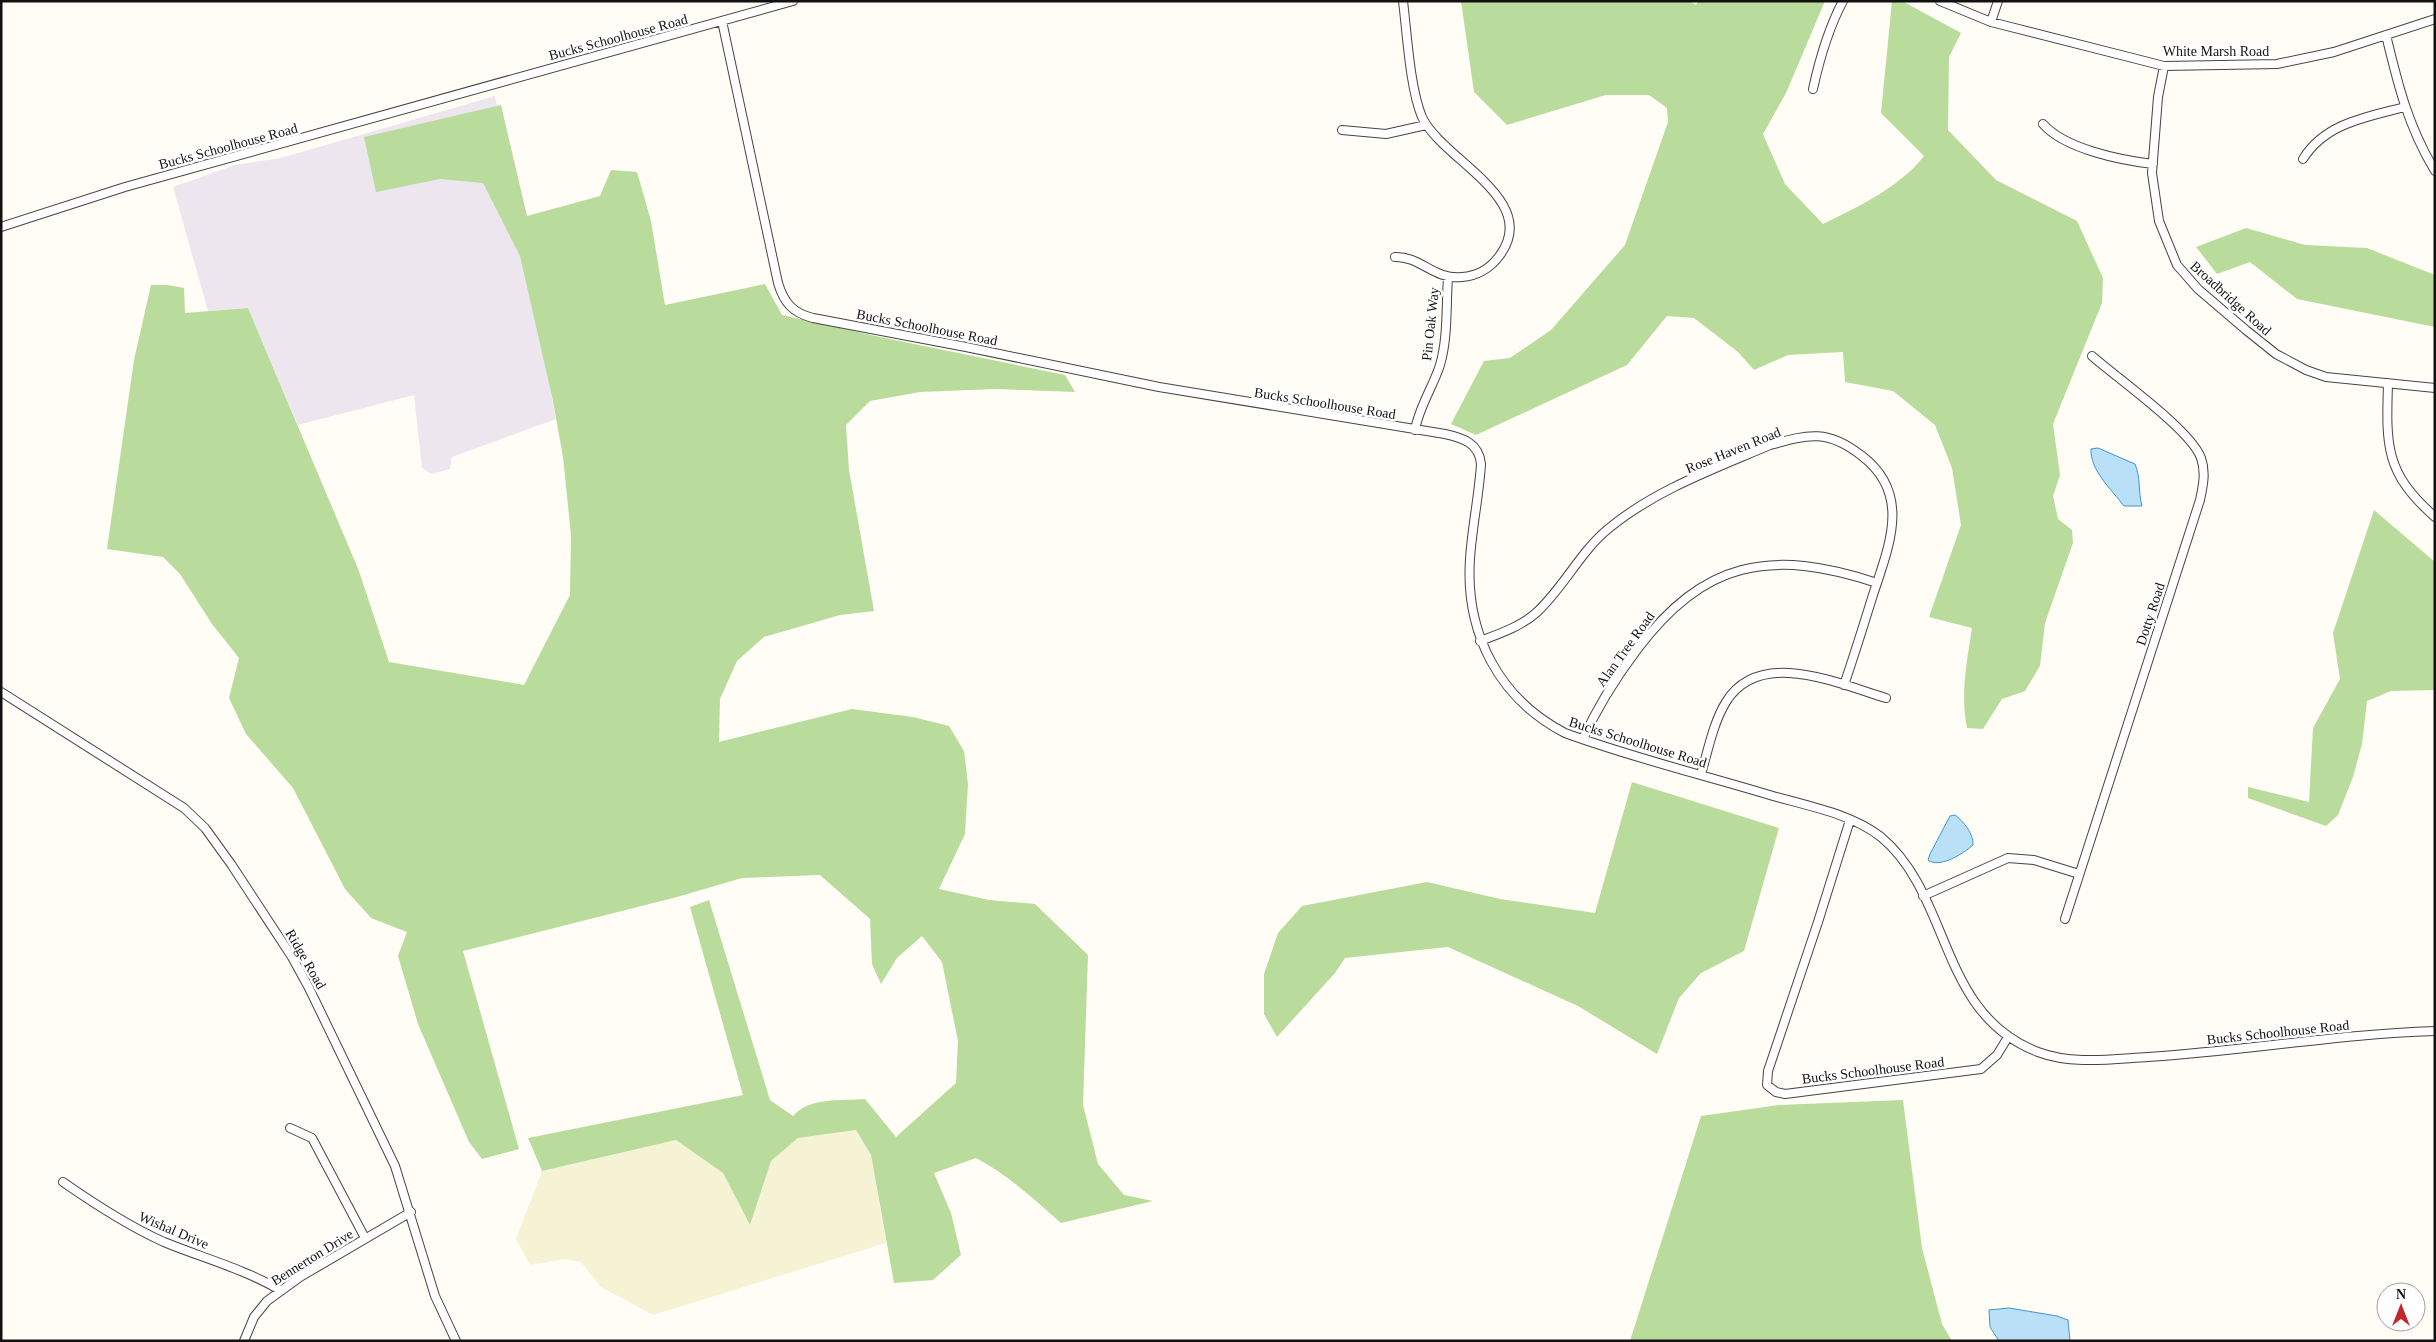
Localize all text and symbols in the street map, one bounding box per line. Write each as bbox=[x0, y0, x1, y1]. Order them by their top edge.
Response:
street label: Bucks Schoolhouse Road bbox=[547, 12, 689, 63]
street label: White Marsh Road bbox=[2163, 44, 2269, 59]
street label: Bucks Schoolhouse Road bbox=[157, 121, 299, 172]
street label: Broadbridge Road bbox=[2187, 258, 2274, 338]
street label: Pin Oak Way bbox=[1419, 286, 1442, 362]
street label: Bucks Schoolhouse Road bbox=[855, 306, 999, 349]
street label: Bucks Schoolhouse Road bbox=[1253, 385, 1397, 422]
street label: Rose Haven Road bbox=[1684, 425, 1783, 476]
street label: Dotty Road bbox=[2133, 581, 2168, 647]
street label: Alan Tree Road bbox=[1593, 609, 1658, 690]
street label: Bucks Schoolhouse Road bbox=[1567, 714, 1708, 771]
street label: Ridge Road bbox=[282, 927, 329, 992]
street label: Bucks Schoolhouse Road bbox=[2206, 1018, 2350, 1047]
street label: Bucks Schoolhouse Road bbox=[1801, 1054, 1945, 1087]
street label: Wishal Drive bbox=[137, 1209, 211, 1252]
street label: Bennerton Drive bbox=[269, 1226, 356, 1289]
north arrow bbox=[2376, 1282, 2426, 1332]
text: N bbox=[2396, 1287, 2406, 1302]

